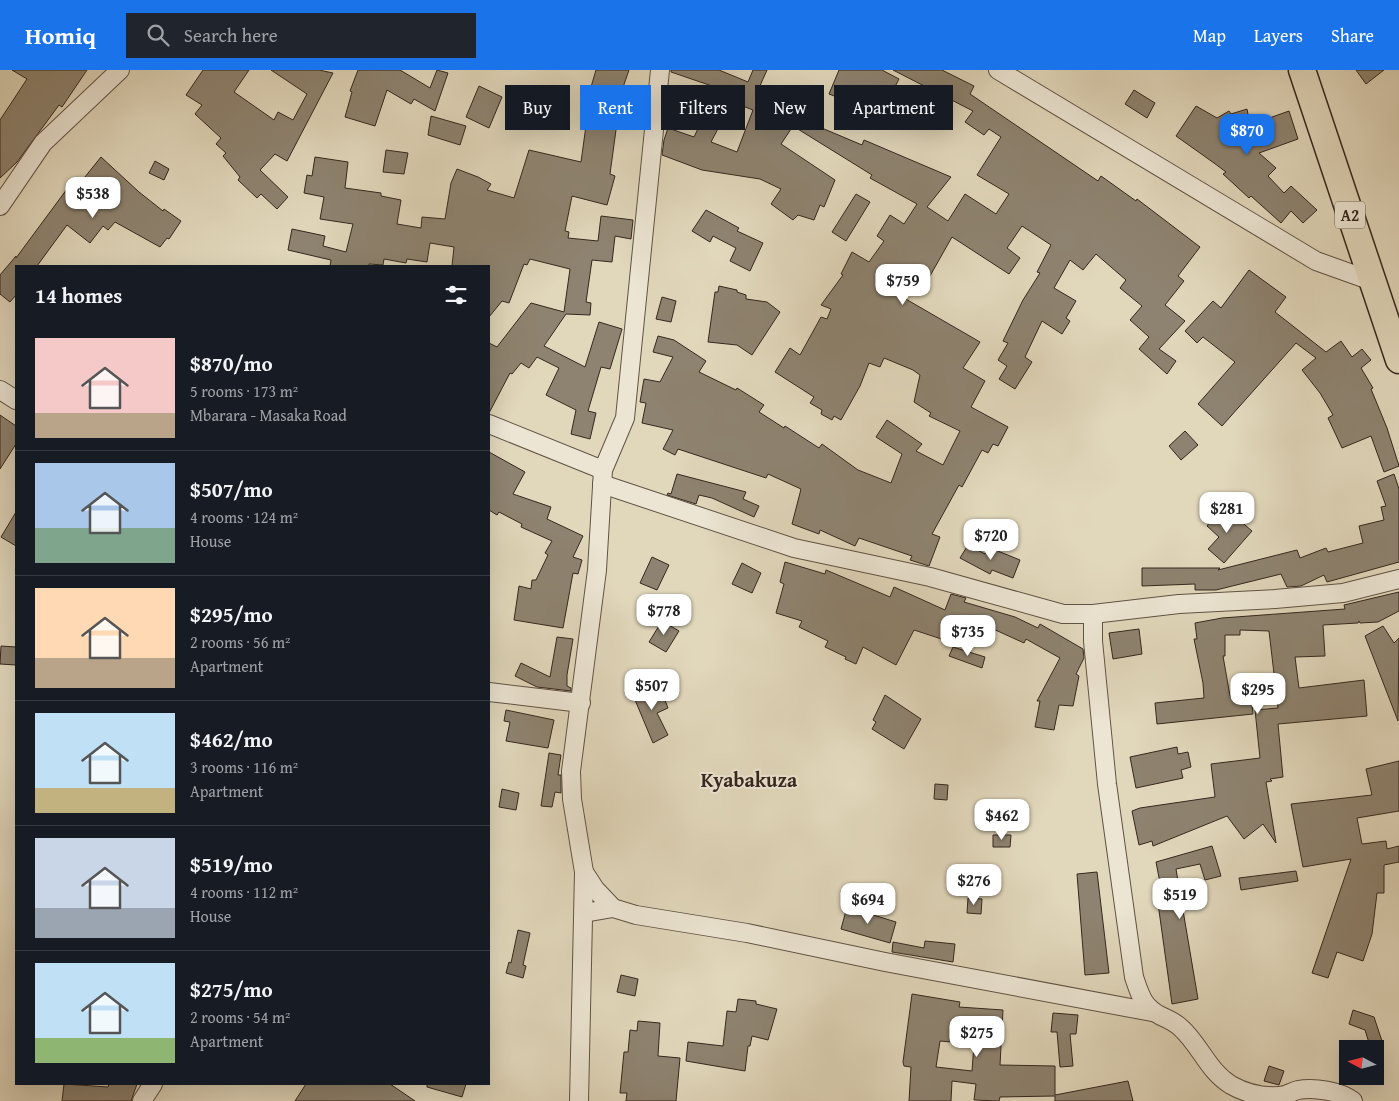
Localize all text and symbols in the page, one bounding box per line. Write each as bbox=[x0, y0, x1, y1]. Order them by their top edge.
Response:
search box bbox=[126, 13, 476, 58]
text: Homiq bbox=[25, 18, 96, 53]
icon: search bbox=[144, 21, 172, 49]
text: Search here bbox=[184, 21, 278, 49]
text: Map bbox=[1193, 22, 1226, 49]
text: Layers bbox=[1254, 22, 1303, 49]
text: Share bbox=[1331, 22, 1374, 49]
chip: Buy bbox=[505, 85, 570, 130]
chip: Rent bbox=[580, 85, 651, 130]
chip: Filters bbox=[661, 85, 745, 130]
chip: New bbox=[755, 85, 824, 130]
chip: Apartment bbox=[834, 85, 953, 130]
pin: $870 bbox=[1217, 114, 1277, 156]
text: $870 bbox=[1230, 118, 1264, 142]
pin: $538 bbox=[63, 176, 123, 219]
text: $538 bbox=[76, 181, 110, 205]
road number: A2 bbox=[1335, 202, 1365, 228]
pin: $759 bbox=[873, 264, 933, 306]
text: $759 bbox=[886, 268, 920, 292]
text: 14 homes bbox=[35, 280, 122, 311]
icon: filters bbox=[442, 281, 470, 309]
text: $870/mo bbox=[190, 348, 273, 379]
icon: home bbox=[75, 358, 135, 418]
text: 5 rooms · 173 m² bbox=[190, 379, 298, 403]
text: Mbarara - Masaka Road bbox=[190, 403, 347, 427]
text: $507/mo bbox=[190, 474, 273, 505]
icon: home bbox=[75, 483, 135, 543]
pin: $281 bbox=[1197, 492, 1257, 534]
text: $281 bbox=[1210, 496, 1244, 520]
text: 4 rooms · 124 m² bbox=[190, 505, 298, 529]
pin: $720 bbox=[961, 518, 1021, 561]
text: $720 bbox=[974, 523, 1008, 547]
text: House bbox=[190, 529, 231, 553]
pin: $778 bbox=[634, 594, 694, 636]
text: $778 bbox=[647, 598, 681, 622]
text: $295/mo bbox=[190, 599, 273, 630]
icon: home bbox=[75, 608, 135, 668]
pin: $735 bbox=[938, 614, 998, 657]
text: $735 bbox=[951, 619, 985, 643]
text: 2 rooms · 56 m² bbox=[190, 630, 290, 654]
text: Apartment bbox=[190, 654, 263, 678]
pin: $507 bbox=[622, 668, 682, 711]
pin: $295 bbox=[1228, 672, 1288, 715]
text: $507 bbox=[635, 673, 669, 697]
text: $295 bbox=[1241, 677, 1275, 701]
text: $462/mo bbox=[190, 724, 273, 755]
icon: home bbox=[75, 733, 135, 793]
text: 3 rooms · 116 m² bbox=[190, 755, 298, 779]
district label: Kyabakuza bbox=[701, 765, 798, 794]
text: Apartment bbox=[190, 779, 263, 803]
pin: $462 bbox=[972, 798, 1032, 841]
text: $462 bbox=[985, 803, 1019, 827]
text: $519/mo bbox=[190, 849, 273, 880]
icon: home bbox=[75, 858, 135, 918]
pin: $276 bbox=[944, 864, 1004, 906]
text: $276 bbox=[957, 868, 991, 892]
pin: $519 bbox=[1150, 878, 1210, 920]
text: 4 rooms · 112 m² bbox=[190, 880, 298, 904]
pin: $694 bbox=[838, 882, 898, 925]
text: $519 bbox=[1163, 882, 1197, 906]
text: $694 bbox=[851, 887, 885, 911]
text: House bbox=[190, 904, 231, 928]
text: $275/mo bbox=[190, 974, 273, 1005]
icon: home bbox=[75, 983, 135, 1043]
text: 2 rooms · 54 m² bbox=[190, 1005, 290, 1029]
pin: $275 bbox=[947, 1016, 1007, 1058]
text: $275 bbox=[960, 1020, 994, 1044]
text: Apartment bbox=[190, 1029, 263, 1053]
north arrow bbox=[1339, 1040, 1384, 1085]
map controls bbox=[1339, 1040, 1384, 1085]

